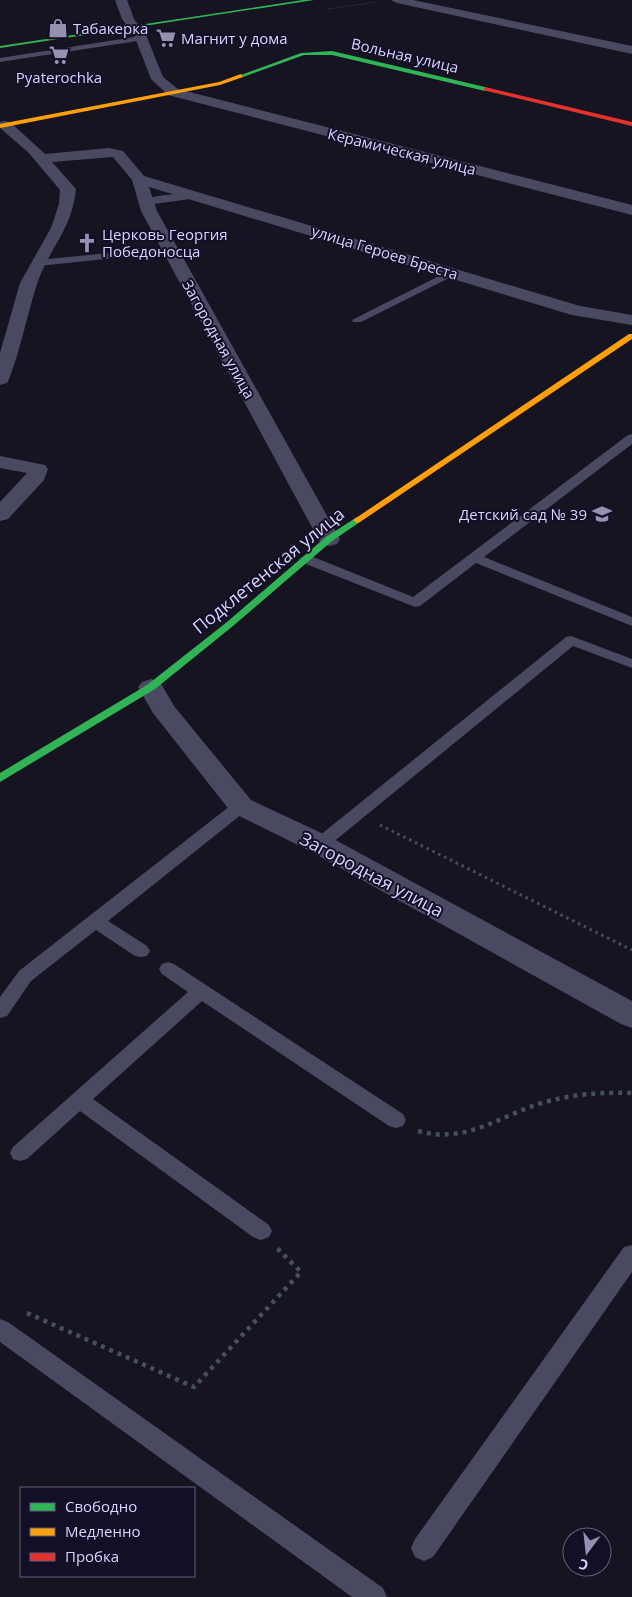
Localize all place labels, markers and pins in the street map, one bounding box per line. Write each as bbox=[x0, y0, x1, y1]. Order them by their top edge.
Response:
shop icon: Табакерка bbox=[47, 17, 69, 39]
place label: Табакерка bbox=[73, 18, 148, 38]
supermarket icon: Магнит у дома bbox=[155, 27, 177, 49]
place label: Магнит у дома bbox=[181, 28, 288, 48]
supermarket icon: Pyaterochka bbox=[48, 44, 70, 66]
place label: Pyaterochka bbox=[16, 67, 102, 87]
place label: Церковь Георгия Победоносца bbox=[102, 224, 228, 261]
church icon: Церковь Георгия Победоносца bbox=[76, 232, 98, 254]
school or university icon: Детский сад № 39 bbox=[591, 503, 613, 525]
place label: Детский сад № 39 bbox=[459, 504, 587, 524]

